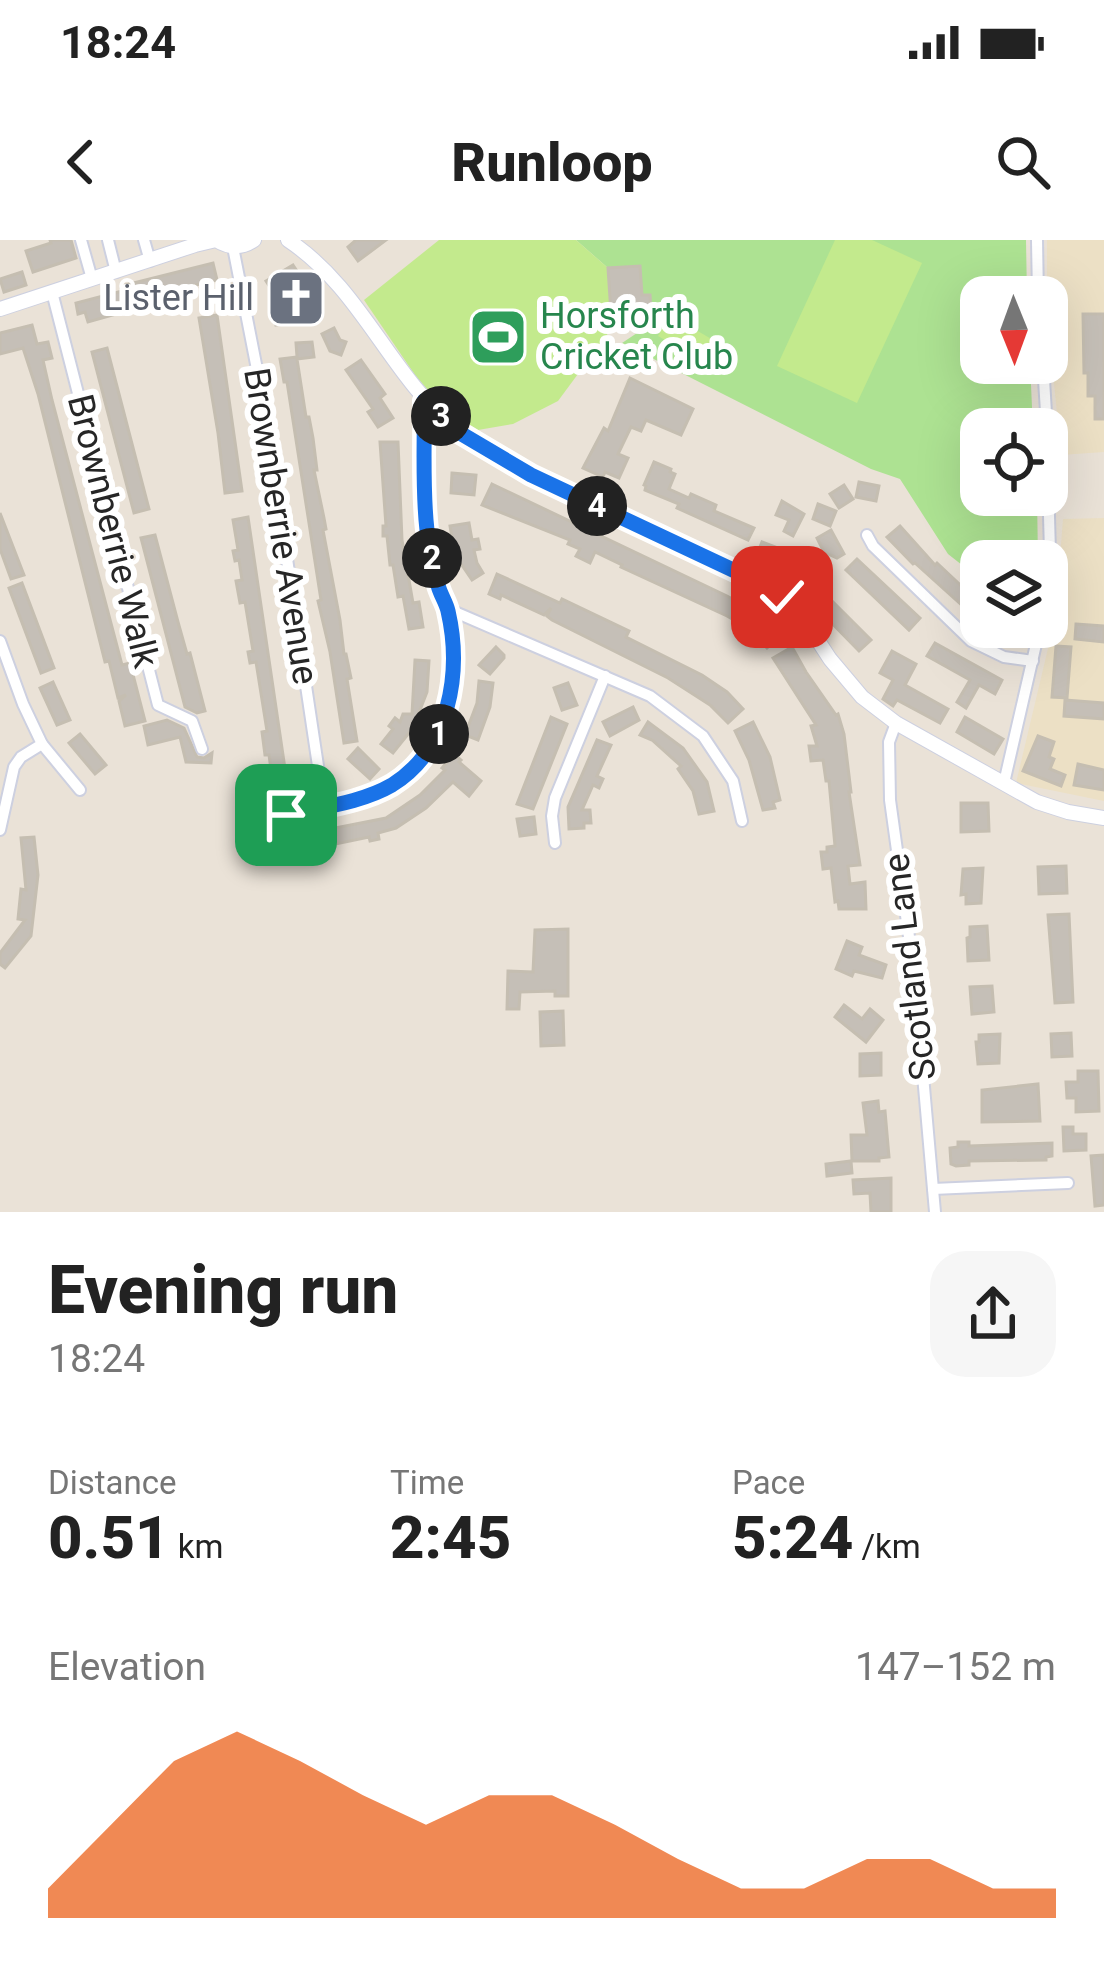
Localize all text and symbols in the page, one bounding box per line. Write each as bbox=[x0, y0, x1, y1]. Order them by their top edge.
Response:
text: 18:24 bbox=[60, 16, 176, 69]
icon: back bbox=[48, 129, 114, 195]
icon: search bbox=[990, 129, 1056, 195]
text: Runloop bbox=[451, 131, 653, 194]
church icon: Lister Hill bbox=[265, 267, 327, 329]
north arrow bbox=[960, 276, 1068, 384]
map controls bbox=[960, 276, 1068, 648]
place label: Lister Hill bbox=[103, 277, 254, 319]
place label: Horsforth Cricket Club bbox=[540, 295, 733, 378]
sports icon: Horsforth Cricket Club bbox=[467, 306, 529, 368]
street label: Brownberrie Avenue bbox=[235, 365, 327, 687]
pin: 3 bbox=[411, 386, 471, 446]
street label: Brownberrie Walk bbox=[59, 390, 167, 673]
text: 3 bbox=[432, 396, 450, 435]
button: locate bbox=[960, 408, 1068, 516]
pin: 4 bbox=[567, 476, 627, 536]
text: 4 bbox=[588, 486, 606, 525]
pin: 2 bbox=[402, 528, 462, 588]
text: 2 bbox=[423, 538, 441, 577]
button: layers bbox=[960, 540, 1068, 648]
pin bbox=[731, 546, 833, 648]
icon: check bbox=[749, 564, 815, 630]
pin: 1 bbox=[409, 704, 469, 764]
text: 1 bbox=[430, 714, 448, 753]
pin bbox=[235, 764, 337, 866]
icon: arrive bbox=[253, 782, 319, 848]
street label: Scotland Lane bbox=[875, 851, 945, 1083]
button: share bbox=[930, 1251, 1056, 1377]
text: Evening run bbox=[48, 1252, 399, 1329]
text: 18:24 bbox=[48, 1336, 145, 1382]
text: Distance bbox=[48, 1463, 176, 1502]
text: Time bbox=[390, 1463, 464, 1502]
text: Pace bbox=[732, 1463, 805, 1502]
text: 0.51 bbox=[48, 1502, 170, 1573]
text: 2:45 bbox=[390, 1502, 511, 1573]
text: 5:24 bbox=[732, 1502, 853, 1573]
text: km bbox=[170, 1527, 223, 1566]
text: /km bbox=[853, 1527, 921, 1566]
text: Elevation bbox=[48, 1644, 206, 1690]
text: 147–152 m bbox=[855, 1644, 1056, 1690]

